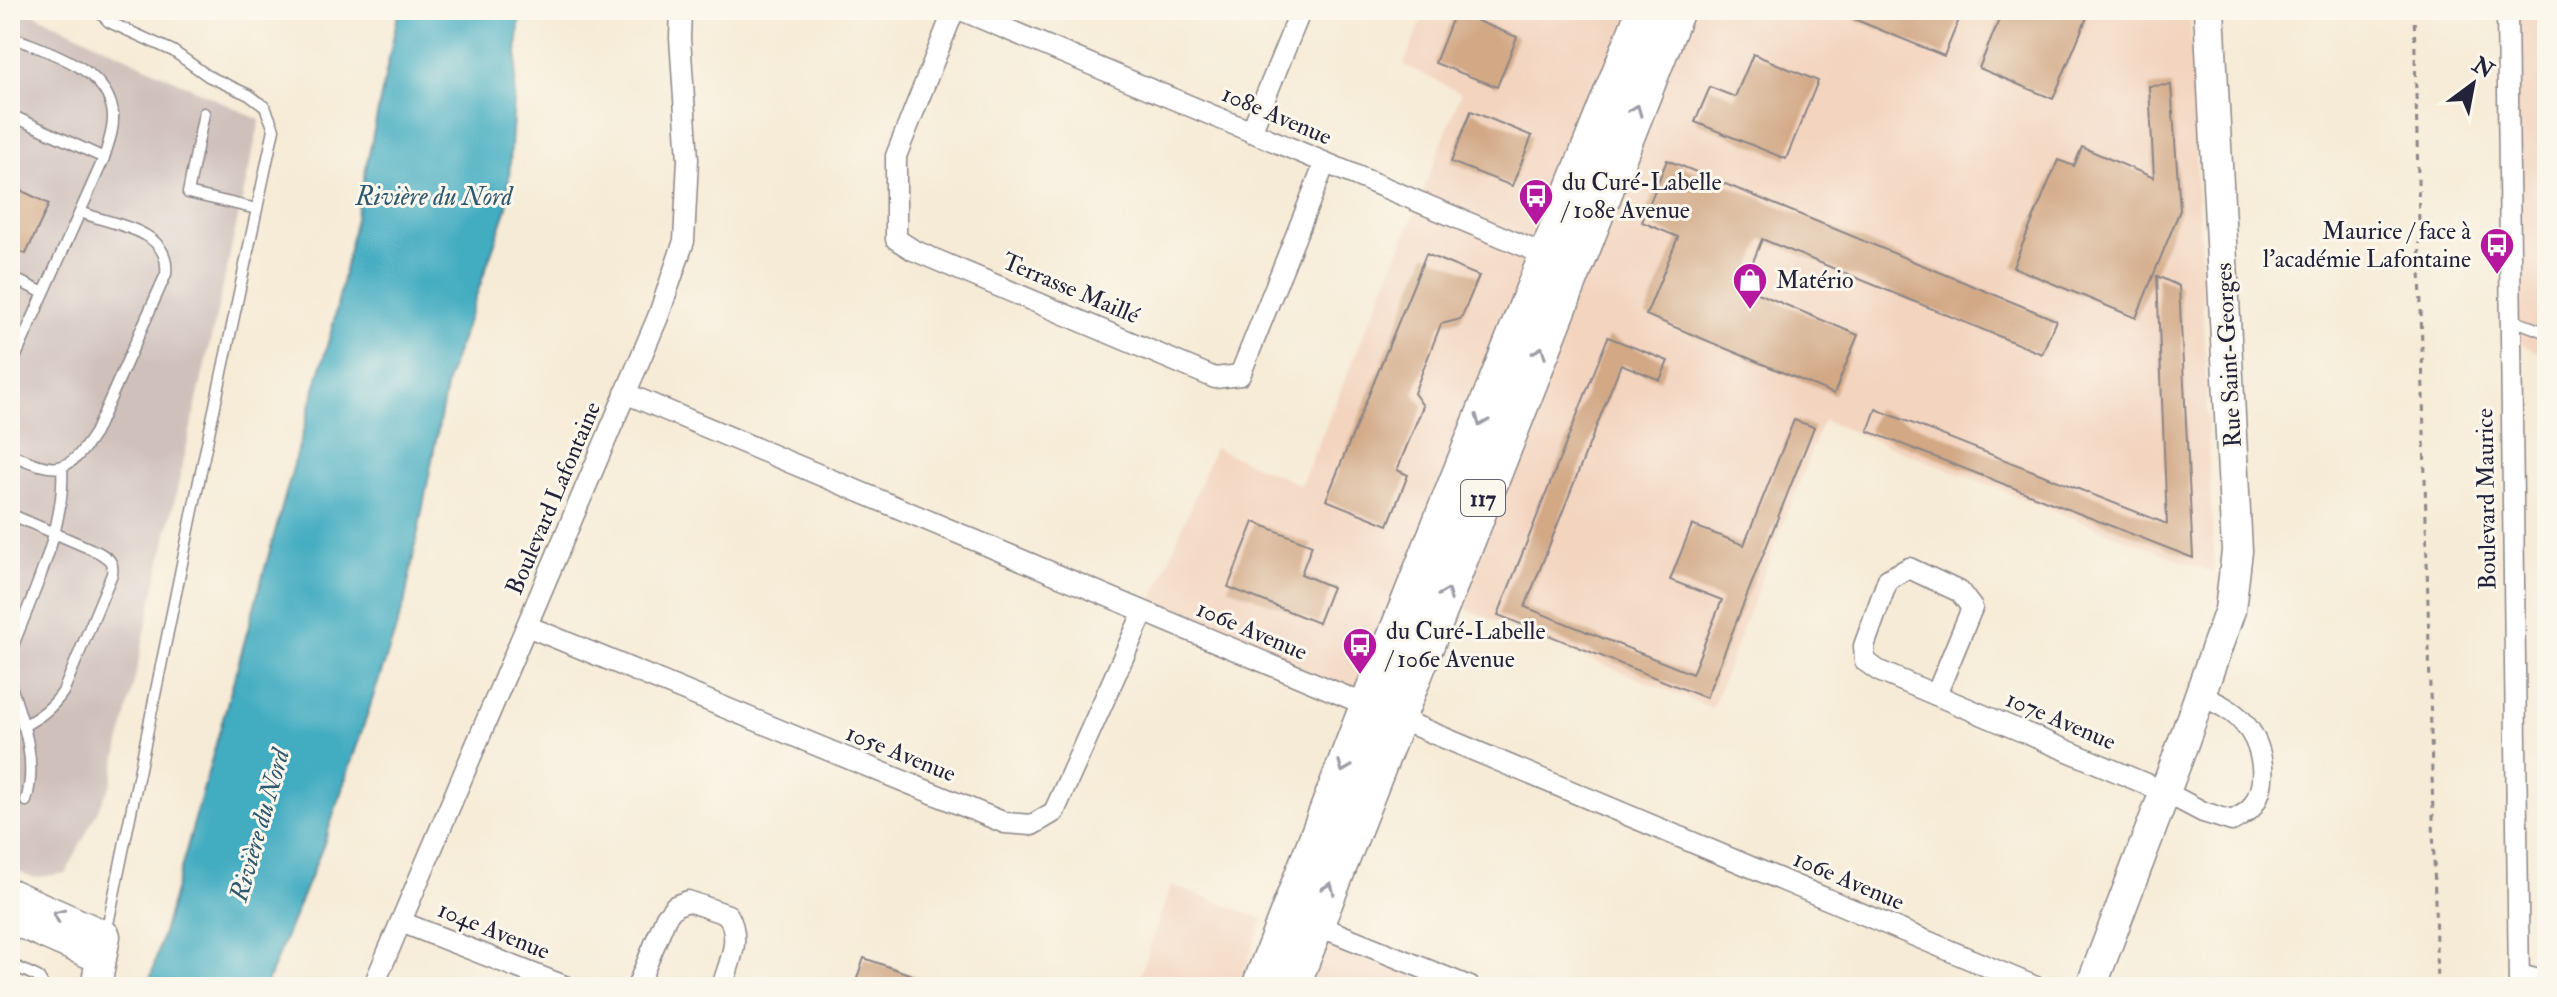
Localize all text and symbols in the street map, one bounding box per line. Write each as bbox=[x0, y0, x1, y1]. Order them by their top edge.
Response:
north arrow bbox=[2433, 44, 2513, 124]
text: N bbox=[2466, 50, 2499, 85]
street label: 108e Avenue bbox=[1217, 78, 1337, 153]
one-way arrow bbox=[1627, 104, 1643, 118]
place label: du Curé-Labelle / 108e Avenue bbox=[1560, 167, 1721, 226]
bus stop icon: du Curé-Labelle / 108e Avenue bbox=[1517, 177, 1555, 227]
water label: Rivière du Nord bbox=[355, 181, 515, 213]
place label: Maurice / face à l'académie Lafontaine bbox=[2263, 216, 2472, 275]
bus stop icon: Maurice / face à l'académie Lafontaine bbox=[2478, 226, 2516, 276]
street label: Terrasse Maillé bbox=[998, 246, 1145, 332]
shop icon: Matério bbox=[1731, 261, 1769, 311]
street label: Rue Saint-Georges bbox=[2208, 262, 2249, 448]
place label: Matério bbox=[1776, 265, 1854, 296]
one-way arrow bbox=[1530, 346, 1547, 360]
street label: Boulevard Lafontaine bbox=[499, 397, 608, 599]
street label: Boulevard Maurice bbox=[2469, 408, 2504, 590]
one-way arrow bbox=[1474, 413, 1490, 427]
road number: 117 bbox=[1461, 480, 1505, 516]
one-way arrow bbox=[1436, 588, 1453, 602]
street label: 106e Avenue bbox=[1192, 593, 1312, 668]
place label: du Curé-Labelle / 106e Avenue bbox=[1384, 616, 1545, 675]
bus stop icon: du Curé-Labelle / 106e Avenue bbox=[1341, 626, 1379, 676]
street label: 107e Avenue bbox=[2001, 683, 2120, 757]
street label: 105e Avenue bbox=[841, 717, 960, 790]
water label: Rivière du Nord bbox=[223, 743, 298, 906]
one-way arrow bbox=[1337, 759, 1353, 773]
street label: 106e Avenue bbox=[1789, 843, 1909, 918]
one-way arrow bbox=[1319, 882, 1336, 896]
street label: 104e Avenue bbox=[433, 894, 554, 967]
one-way arrow bbox=[51, 909, 66, 925]

